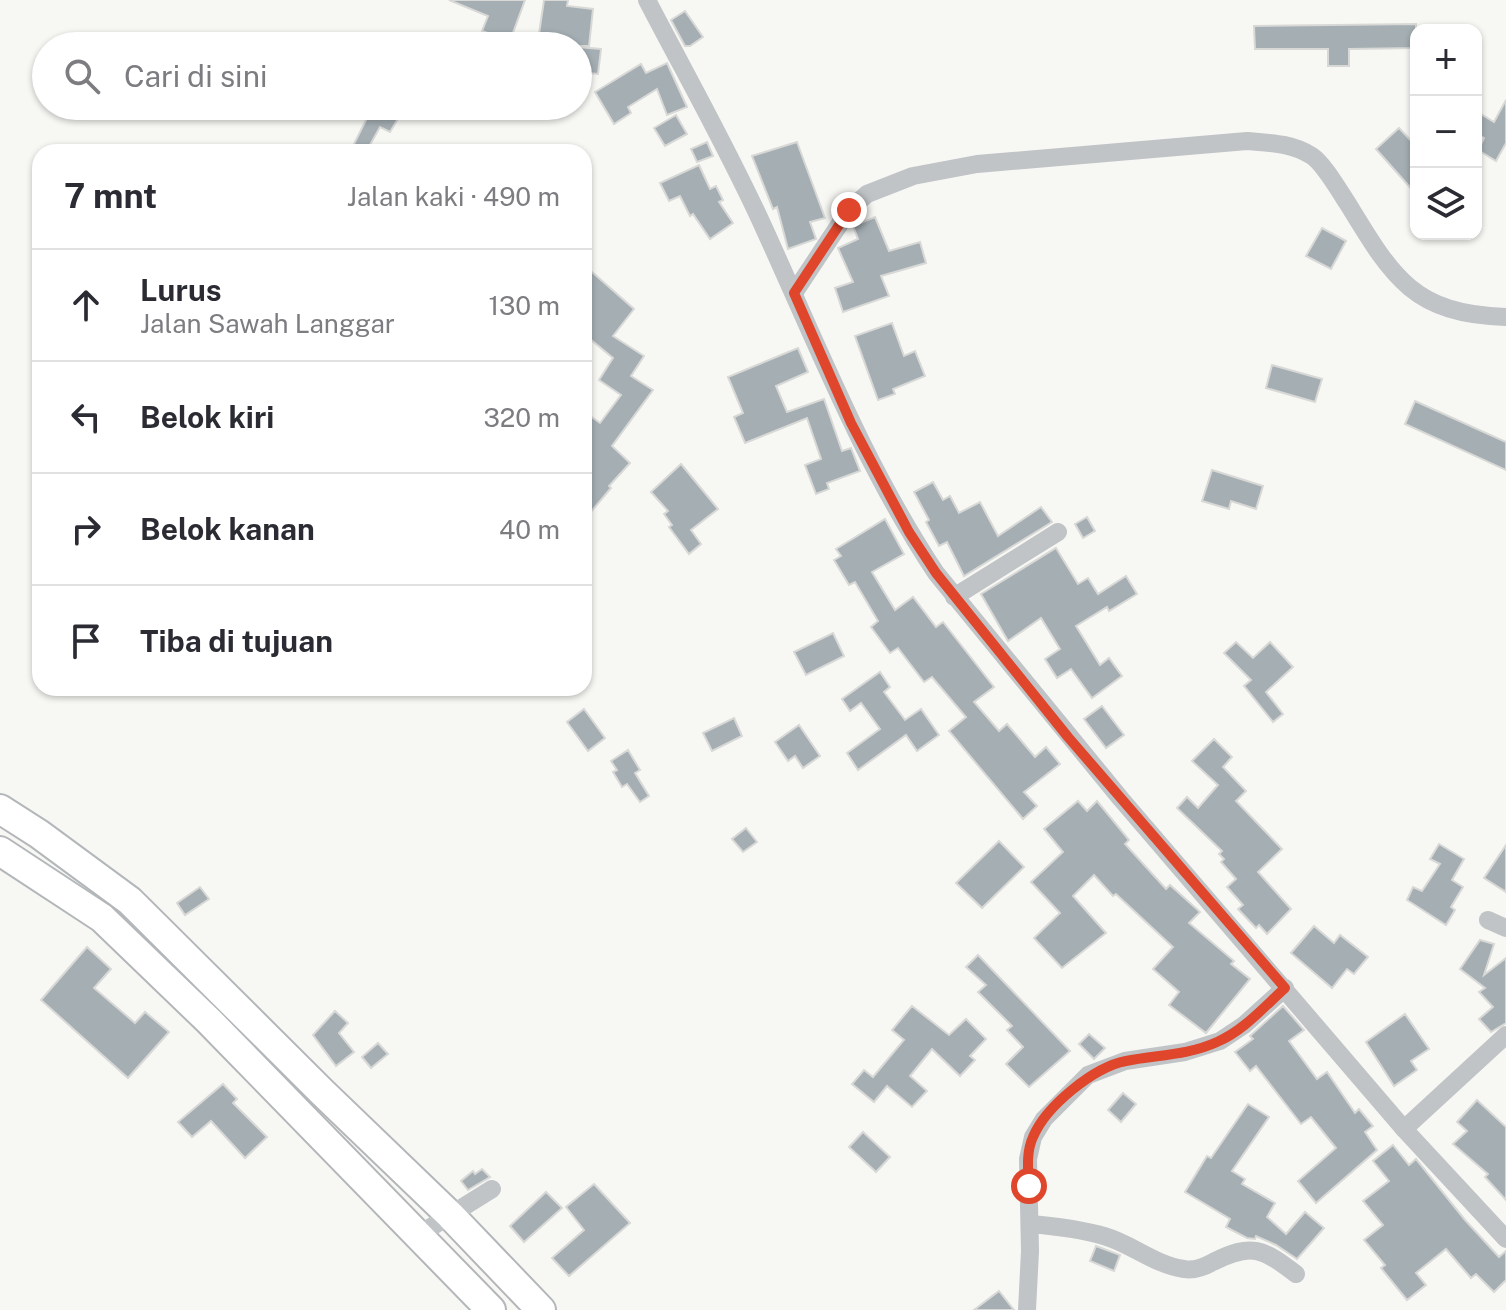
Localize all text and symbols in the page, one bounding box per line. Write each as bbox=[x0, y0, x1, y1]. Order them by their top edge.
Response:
map controls bbox=[1410, 24, 1482, 240]
button: + bbox=[1410, 24, 1482, 96]
search box bbox=[32, 32, 592, 120]
icon: search bbox=[60, 54, 104, 98]
text: Cari di sini bbox=[124, 58, 267, 94]
button: − bbox=[1410, 96, 1482, 168]
button: layers bbox=[1410, 168, 1482, 240]
text: 7 mnt bbox=[64, 176, 157, 216]
text: Jalan kaki · 490 m bbox=[347, 181, 560, 212]
route end bbox=[831, 192, 867, 228]
text: Lurus bbox=[140, 272, 222, 308]
icon: ahead bbox=[64, 283, 108, 327]
text: 130 m bbox=[488, 290, 560, 321]
text: Jalan Sawah Langgar bbox=[140, 308, 395, 339]
icon: left bbox=[64, 395, 108, 439]
text: Belok kiri bbox=[140, 399, 274, 435]
text: 320 m bbox=[483, 402, 560, 433]
icon: right bbox=[64, 507, 108, 551]
text: Belok kanan bbox=[140, 511, 315, 547]
text: 40 m bbox=[499, 514, 560, 545]
icon: arrive bbox=[64, 619, 108, 663]
text: Tiba di tujuan bbox=[140, 623, 333, 659]
route start bbox=[1011, 1168, 1047, 1204]

